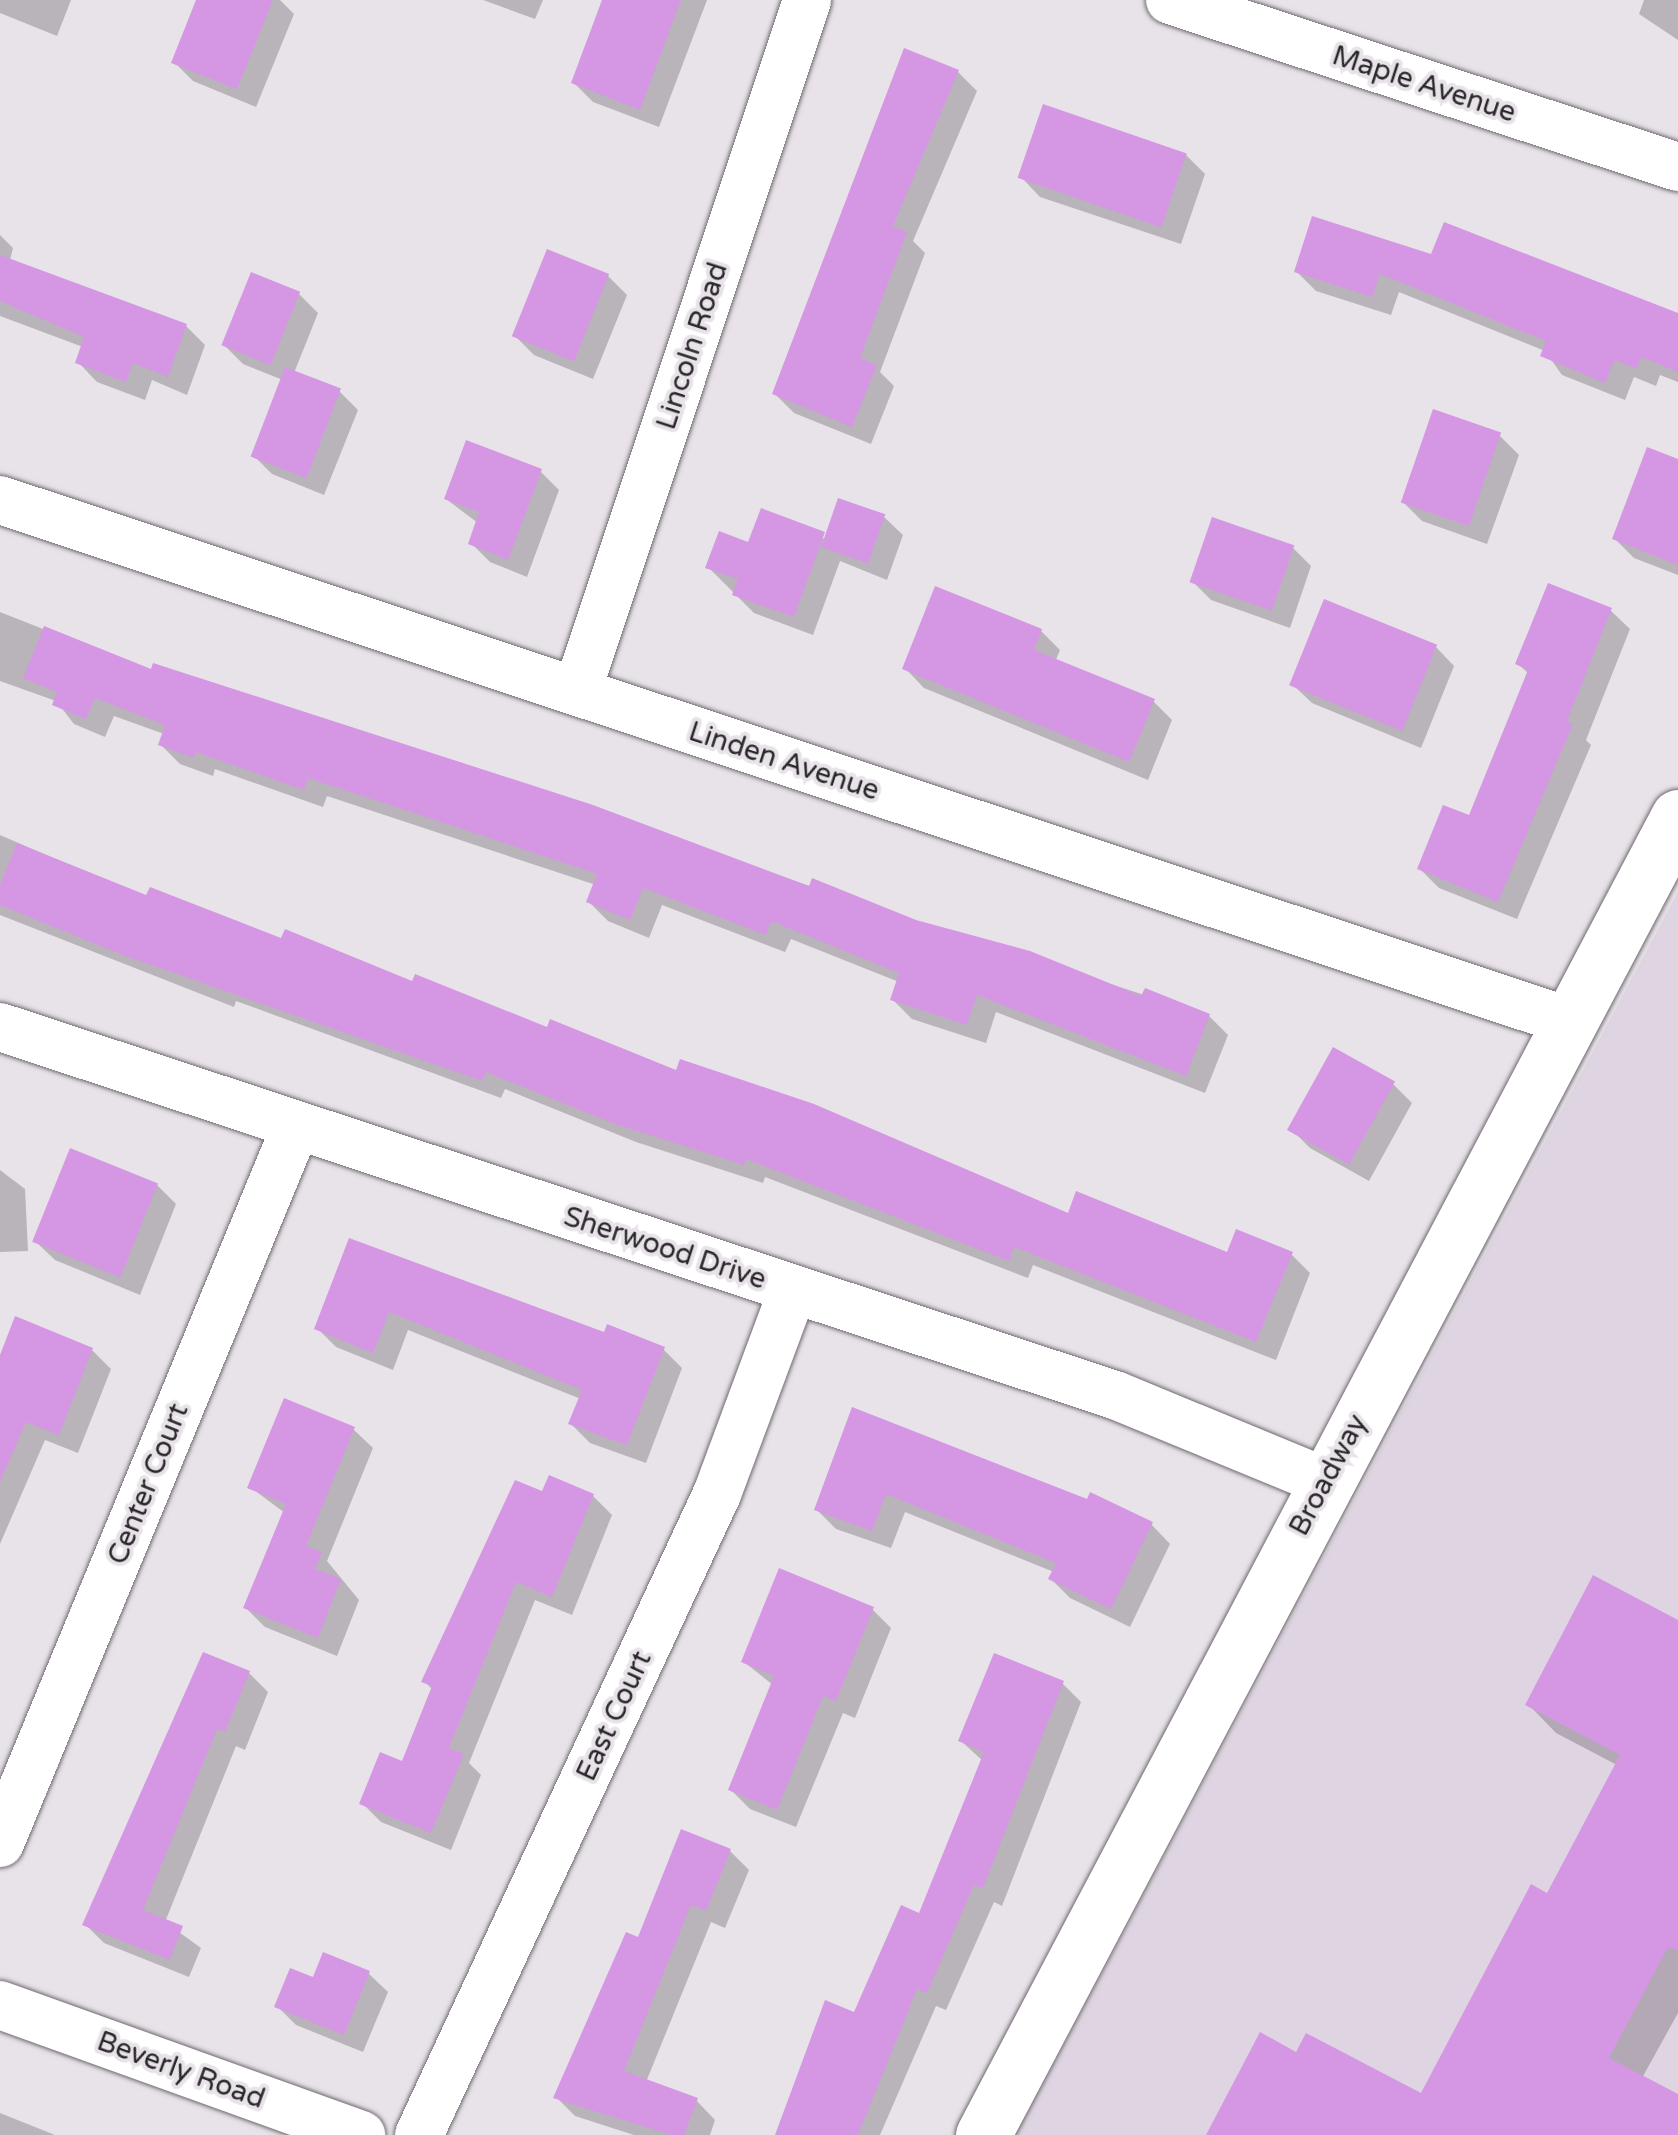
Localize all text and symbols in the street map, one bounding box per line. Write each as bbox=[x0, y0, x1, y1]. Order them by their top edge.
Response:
street label: Maple Avenue bbox=[1328, 39, 1520, 129]
street label: Lincoln Road bbox=[649, 258, 735, 434]
street label: Linden Avenue bbox=[685, 714, 883, 808]
street label: Sherwood Drive bbox=[560, 1199, 770, 1297]
street label: Center Court bbox=[101, 1399, 195, 1569]
street label: Broadway bbox=[1282, 1409, 1374, 1541]
street label: East Court bbox=[569, 1646, 659, 1786]
street label: Beverly Road bbox=[93, 2024, 269, 2116]

